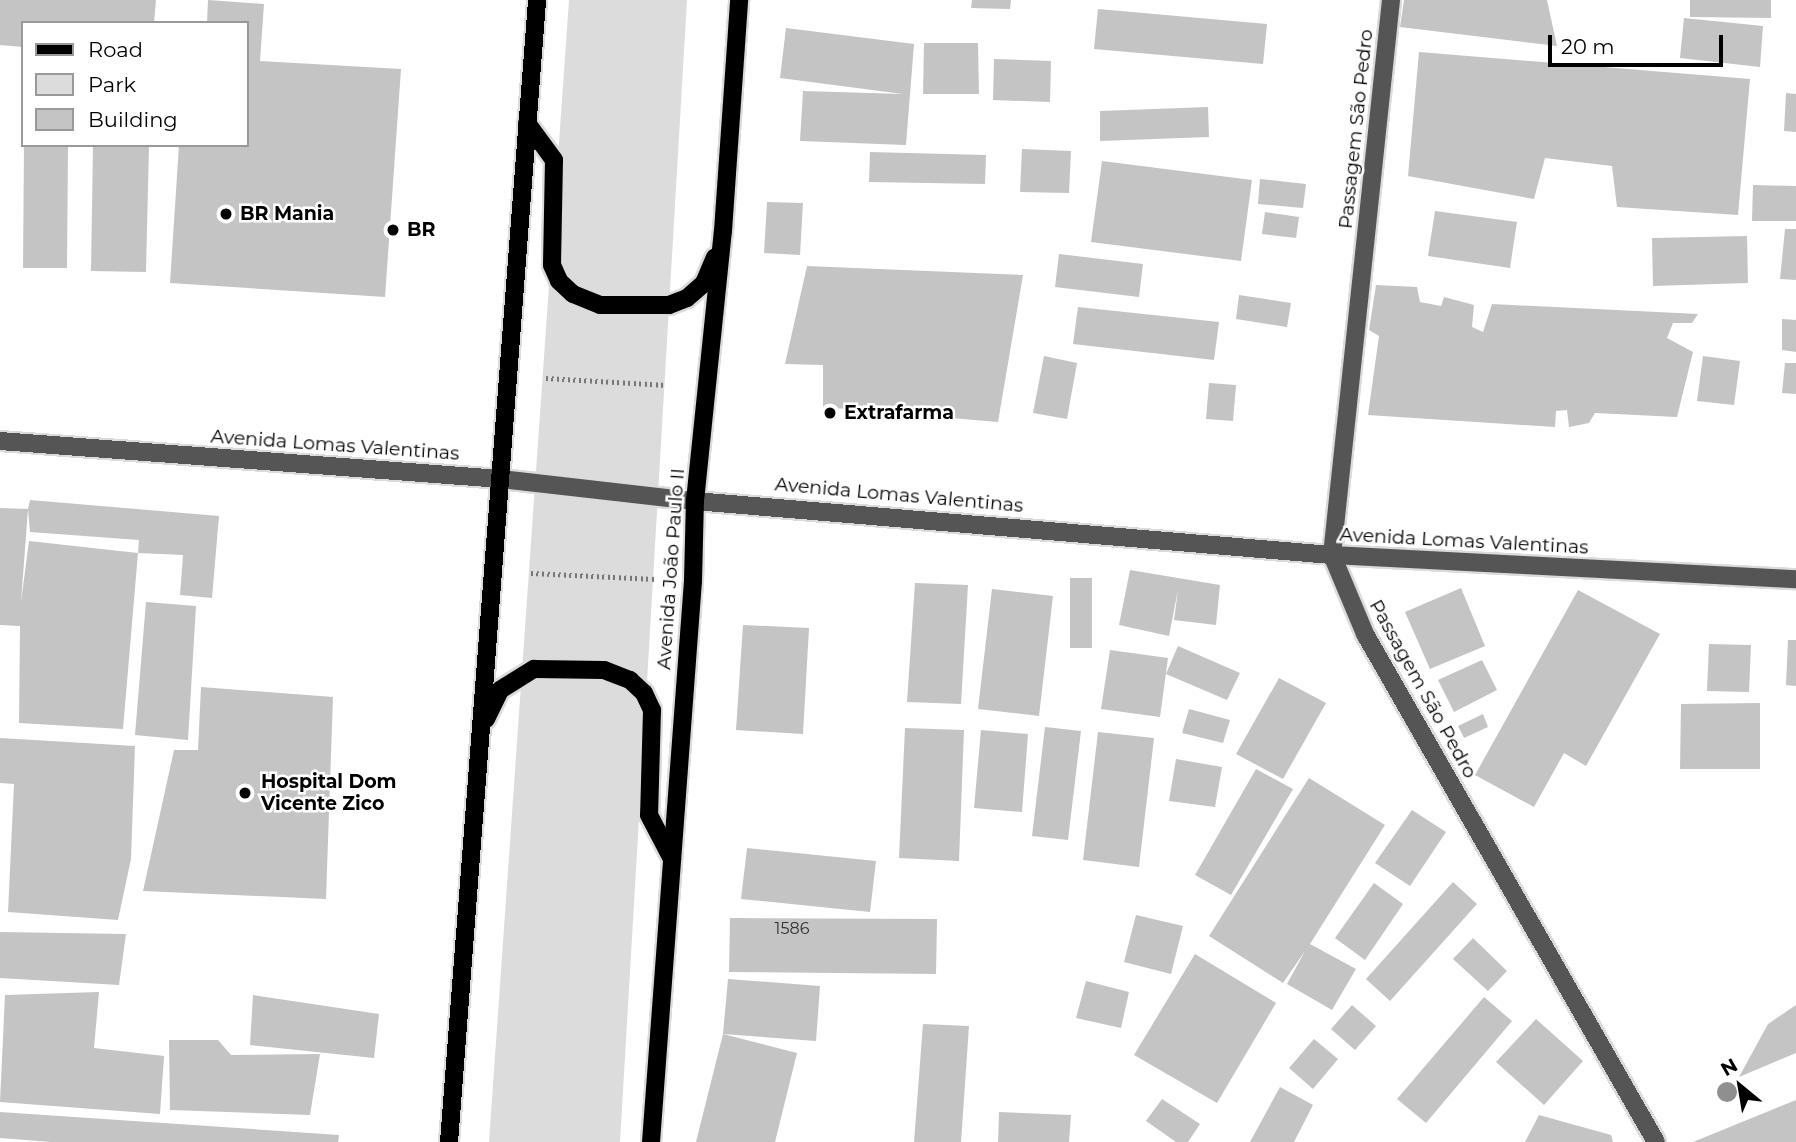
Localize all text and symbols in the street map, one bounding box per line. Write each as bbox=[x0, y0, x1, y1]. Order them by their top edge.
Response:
legend bbox=[21, 21, 248, 147]
scale bar bbox=[1551, 21, 1726, 65]
street label: Passagem São Pedro bbox=[1334, 28, 1378, 230]
text: 20 m bbox=[1561, 34, 1615, 59]
text: Road bbox=[88, 37, 143, 62]
text: Park bbox=[88, 72, 136, 97]
text: Building bbox=[88, 107, 178, 132]
place label: BR Mania bbox=[240, 203, 334, 225]
marker: BR Mania bbox=[218, 206, 234, 222]
place label: BR bbox=[407, 219, 435, 241]
marker: BR bbox=[385, 222, 401, 238]
place label: Extrafarma bbox=[844, 402, 954, 424]
marker: Extrafarma bbox=[822, 405, 838, 421]
street label: Avenida Lomas Valentinas bbox=[210, 425, 460, 465]
street label: Avenida João Paulo II bbox=[653, 467, 689, 671]
street label: Avenida Lomas Valentinas bbox=[774, 473, 1024, 517]
street label: Avenida Lomas Valentinas bbox=[1339, 523, 1589, 559]
street label: Passagem São Pedro bbox=[1364, 596, 1482, 782]
place label: Hospital Dom Vicente Zico bbox=[261, 771, 397, 815]
marker: Hospital Dom Vicente Zico bbox=[235, 783, 255, 803]
house number: 1586 bbox=[775, 919, 809, 939]
north arrow bbox=[1705, 1051, 1775, 1121]
text: N bbox=[1717, 1054, 1742, 1081]

